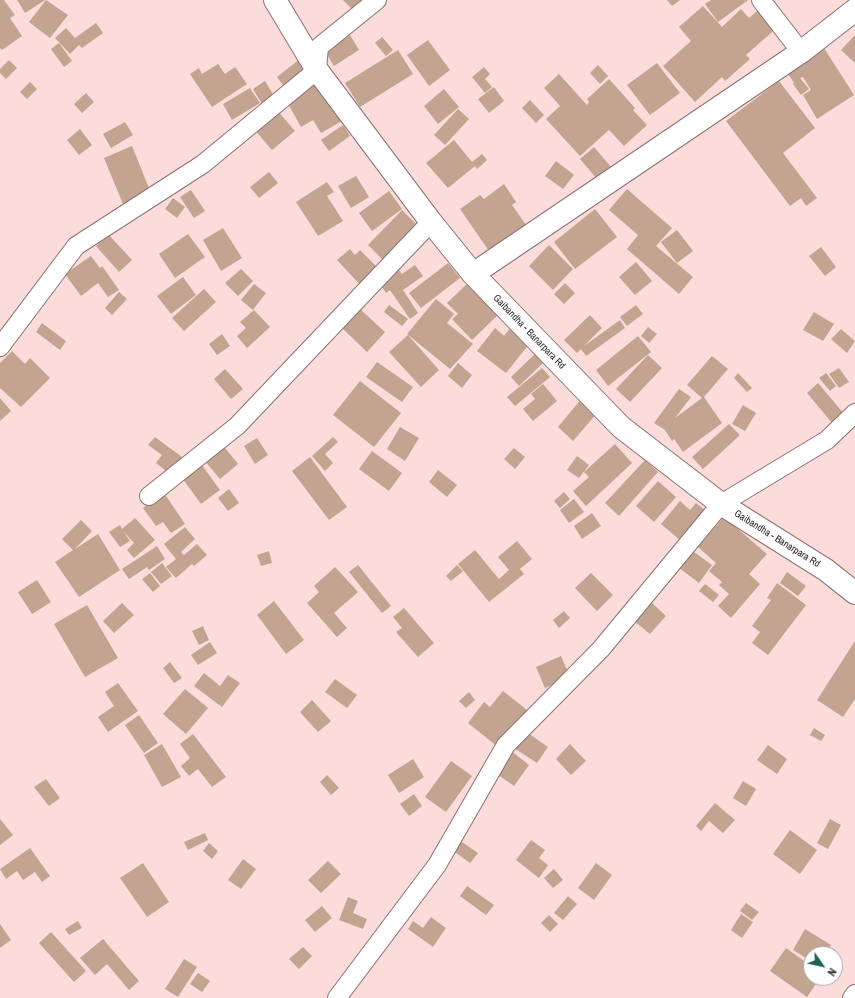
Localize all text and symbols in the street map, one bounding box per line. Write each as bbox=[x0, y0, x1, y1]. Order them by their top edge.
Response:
street label: Gaibandha - Banarpara Rd bbox=[490, 292, 568, 372]
street label: Gaibandha - Banarpara Rd bbox=[732, 508, 822, 570]
north arrow bbox=[803, 946, 843, 986]
text: N bbox=[824, 966, 840, 979]

